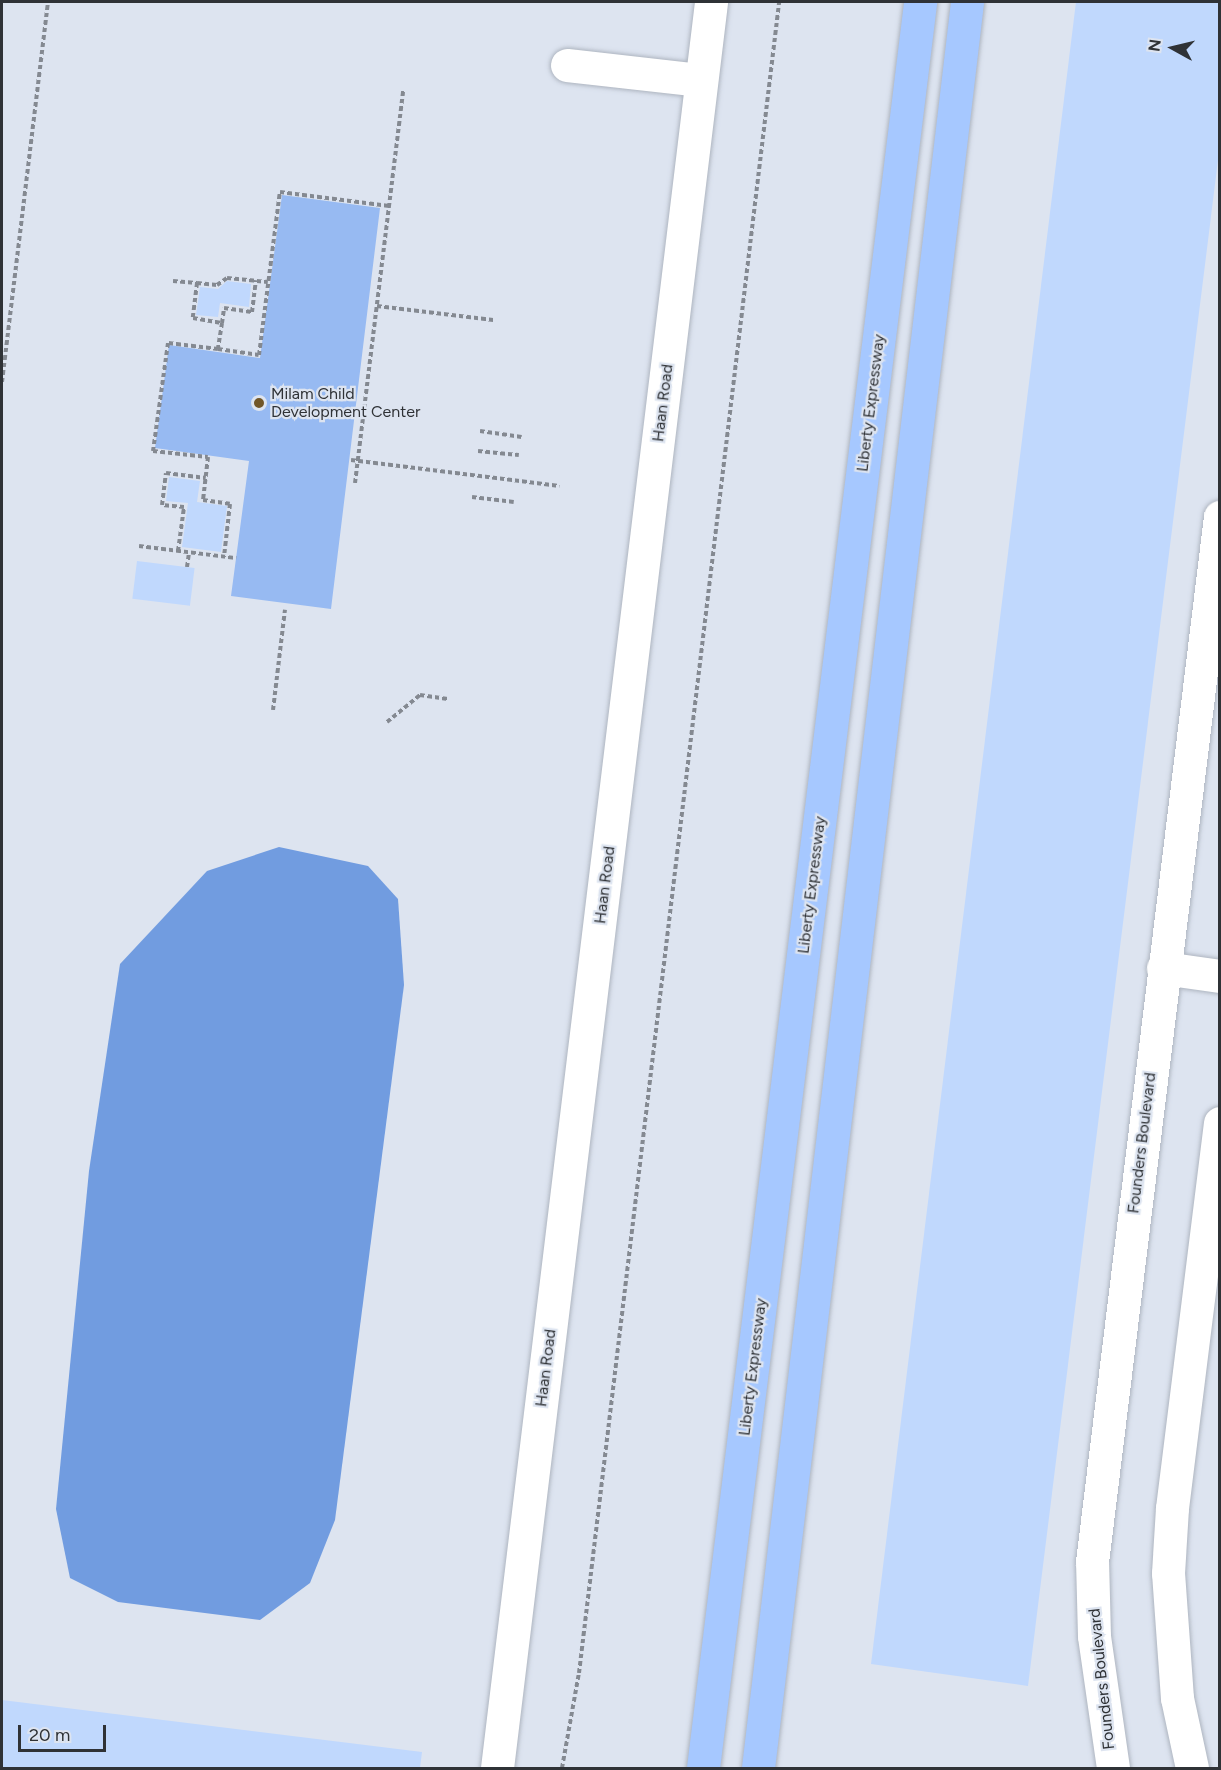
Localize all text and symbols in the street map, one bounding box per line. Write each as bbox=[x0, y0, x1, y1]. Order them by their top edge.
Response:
north arrow bbox=[1143, 18, 1203, 78]
text: N bbox=[1144, 38, 1165, 53]
street label: Liberty Expressway bbox=[853, 333, 889, 473]
street label: Haan Road bbox=[649, 363, 677, 443]
place label: Milam Child Development Center bbox=[271, 384, 420, 422]
marker: Milam Child Development Center bbox=[252, 396, 266, 410]
street label: Liberty Expressway bbox=[794, 815, 830, 955]
street label: Haan Road bbox=[591, 845, 619, 925]
street label: Founders Boulevard bbox=[1124, 1071, 1160, 1215]
street label: Liberty Expressway bbox=[735, 1297, 771, 1437]
street label: Haan Road bbox=[532, 1328, 560, 1408]
street label: Founders Boulevard bbox=[1085, 1608, 1119, 1750]
scale bar bbox=[21, 1713, 110, 1751]
text: 20 m bbox=[29, 1724, 70, 1746]

